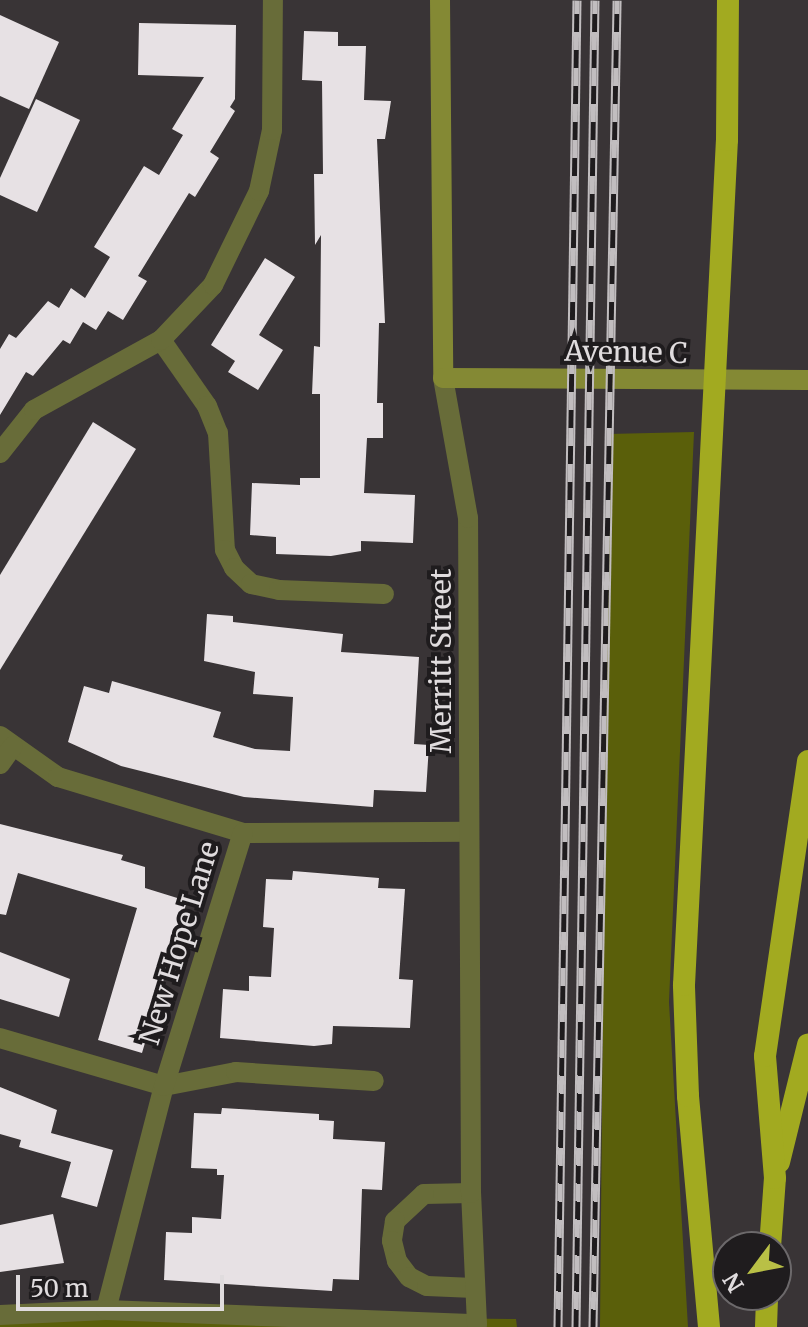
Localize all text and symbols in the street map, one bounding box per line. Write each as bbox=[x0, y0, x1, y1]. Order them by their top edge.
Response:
street label: Avenue C bbox=[564, 334, 688, 370]
street label: Merritt Street bbox=[424, 569, 458, 753]
street label: New Hope Lane bbox=[132, 837, 226, 1049]
north arrow bbox=[712, 1231, 792, 1311]
scale bar bbox=[20, 1259, 228, 1309]
text: N bbox=[717, 1268, 750, 1297]
text: 50 m bbox=[30, 1273, 89, 1304]

